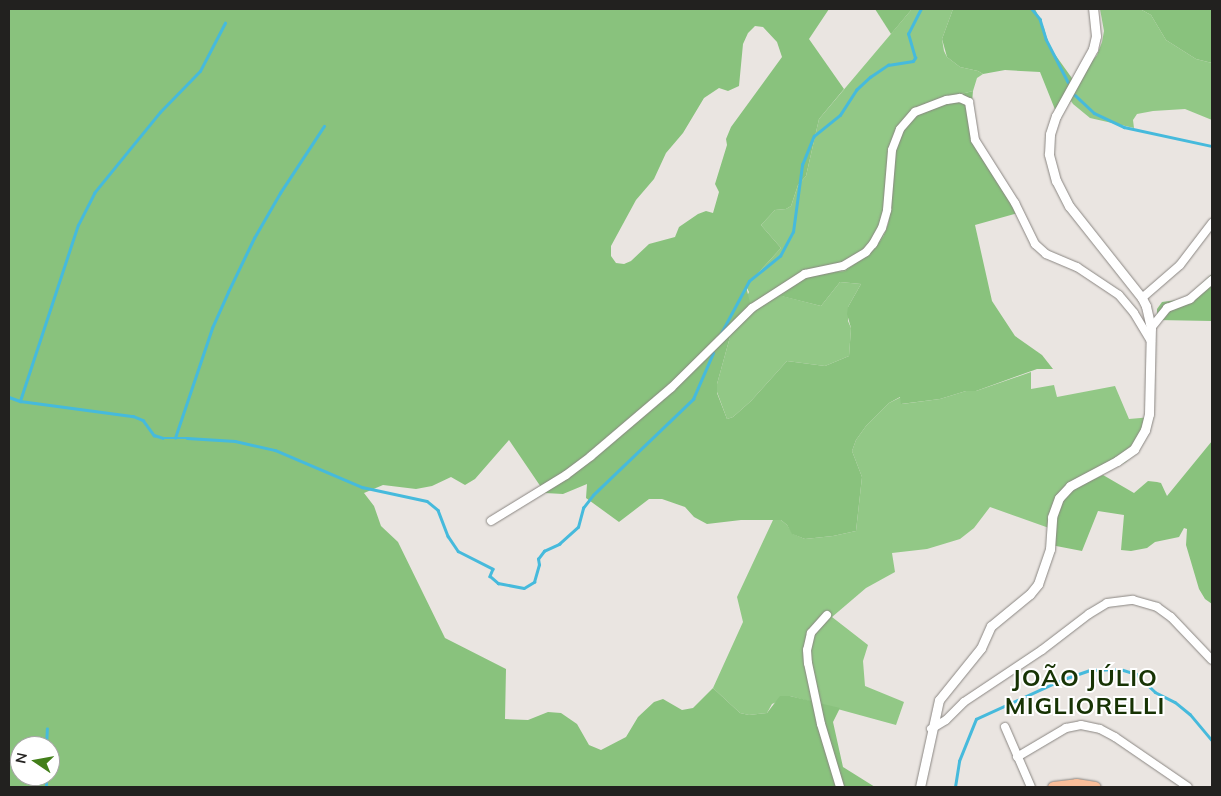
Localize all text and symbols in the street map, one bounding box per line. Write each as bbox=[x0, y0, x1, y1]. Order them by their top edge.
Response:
district label: JOÃO JÚLIO MIGLIORELLI bbox=[1003, 664, 1167, 720]
north arrow bbox=[10, 736, 60, 786]
text: N bbox=[11, 751, 31, 765]

